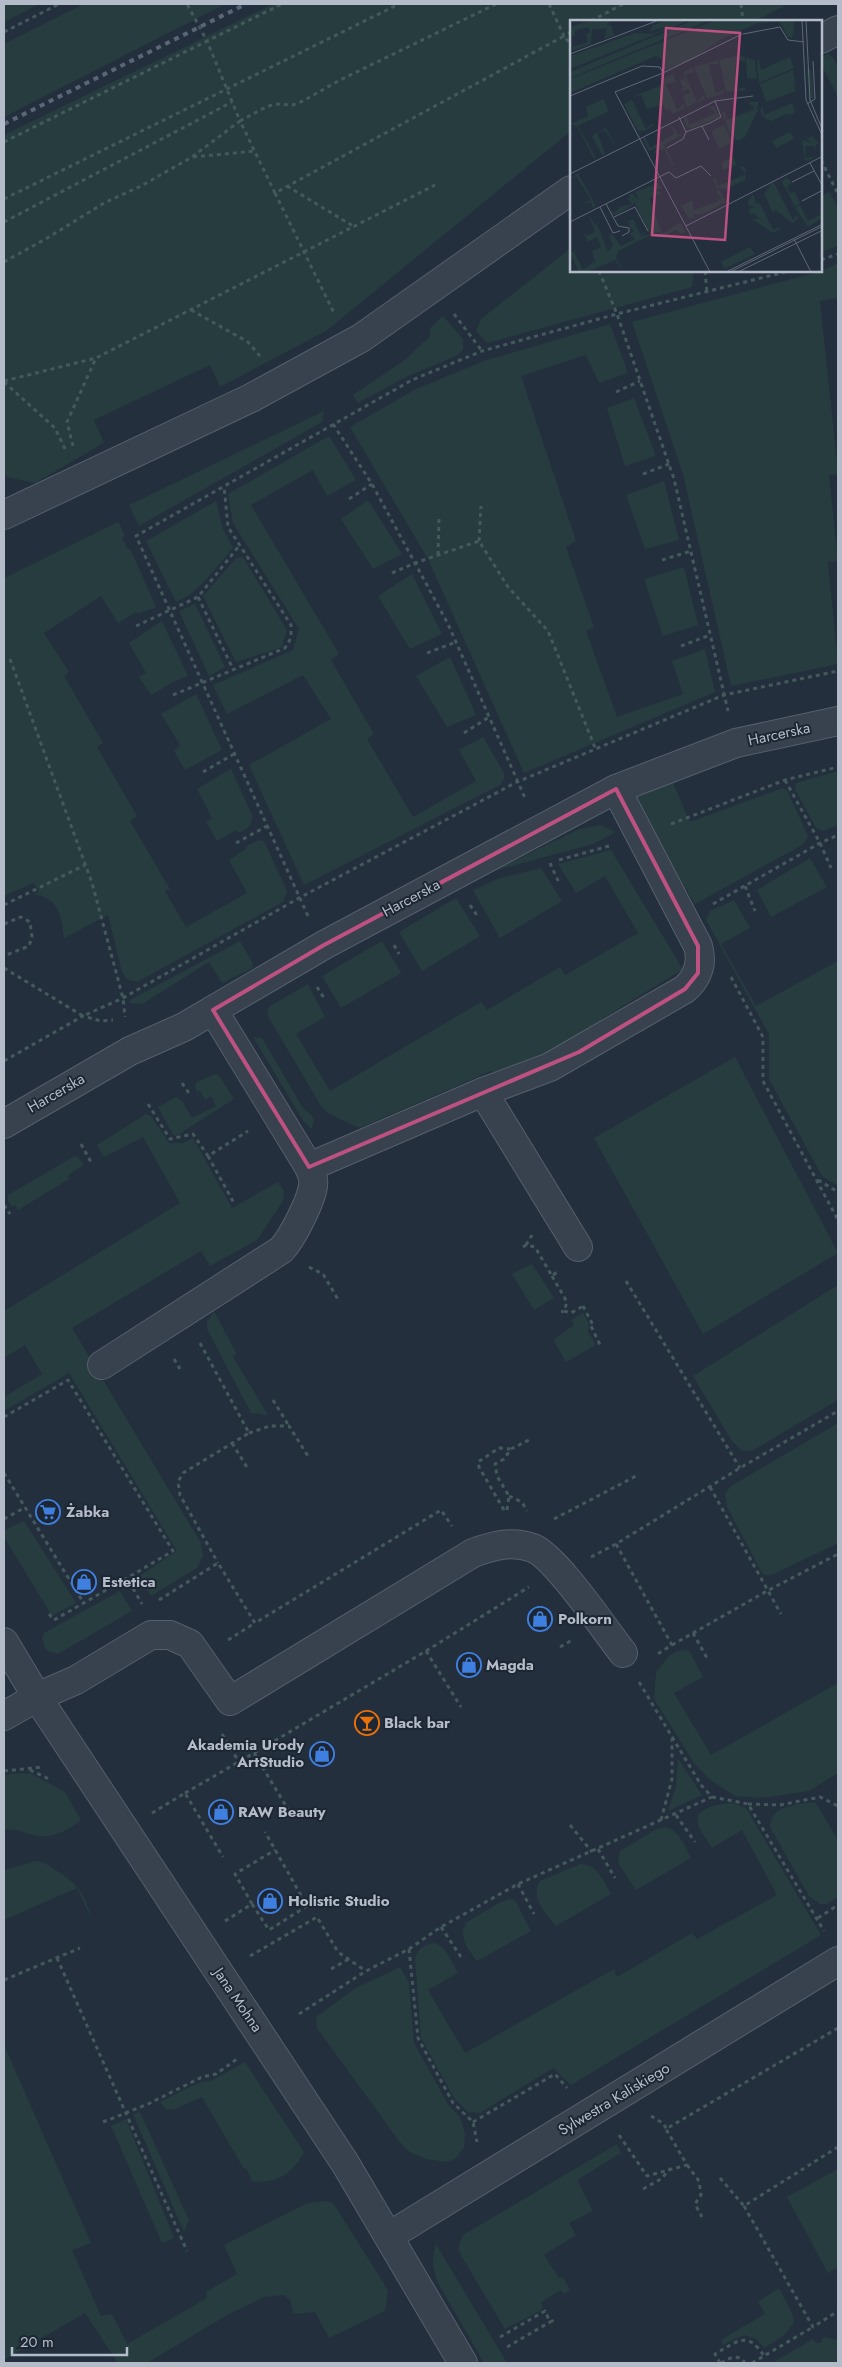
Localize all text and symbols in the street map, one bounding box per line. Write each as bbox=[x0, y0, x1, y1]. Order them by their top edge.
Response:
inset map bbox=[570, 20, 822, 272]
street label: Harcerska bbox=[746, 717, 812, 751]
street label: Harcerska bbox=[378, 874, 444, 922]
street label: Harcerska bbox=[23, 1068, 89, 1118]
supermarket icon: Żabka bbox=[35, 1499, 61, 1525]
place label: Żabka bbox=[66, 1501, 109, 1523]
shop icon: Estetica bbox=[71, 1569, 97, 1595]
place label: Estetica bbox=[102, 1571, 156, 1593]
shop icon: Polkorn bbox=[527, 1606, 553, 1632]
place label: Polkorn bbox=[558, 1608, 612, 1630]
shop icon: Magda bbox=[456, 1652, 482, 1678]
place label: Magda bbox=[486, 1654, 534, 1676]
bar icon: Black bar bbox=[354, 1710, 380, 1736]
place label: Black bar bbox=[384, 1712, 451, 1734]
place label: Akademia Urody ArtStudio bbox=[186, 1734, 304, 1773]
shop icon: Akademia Urody ArtStudio bbox=[309, 1741, 335, 1767]
shop icon: RAW Beauty bbox=[208, 1799, 234, 1825]
place label: RAW Beauty bbox=[238, 1801, 326, 1823]
shop icon: Holistic Studio bbox=[257, 1888, 283, 1914]
place label: Holistic Studio bbox=[288, 1890, 390, 1912]
street label: Jana Mohna bbox=[207, 1962, 268, 2037]
street label: Sylwestra Kaliskiego bbox=[554, 2057, 674, 2141]
scale bar bbox=[12, 2324, 128, 2356]
text: 20 m bbox=[20, 2331, 54, 2353]

